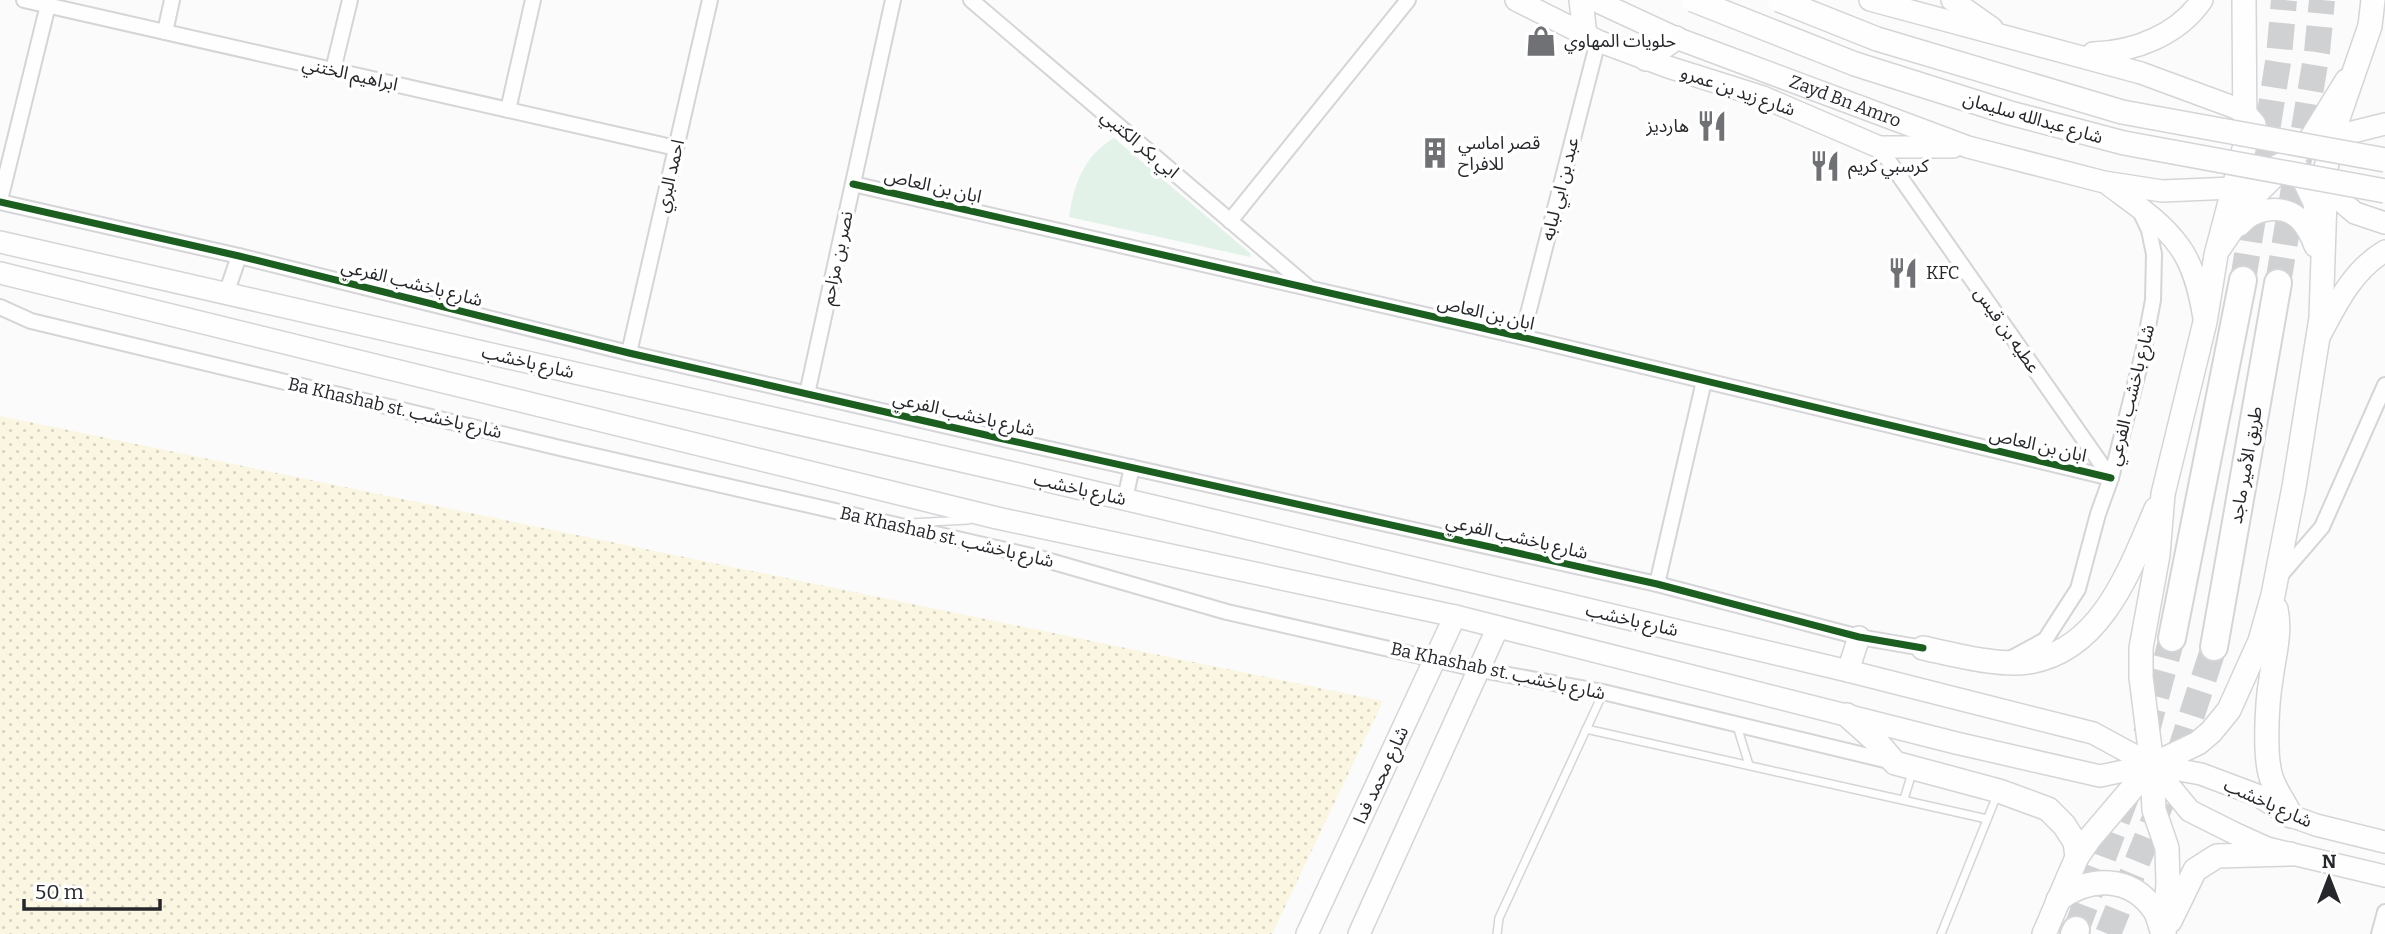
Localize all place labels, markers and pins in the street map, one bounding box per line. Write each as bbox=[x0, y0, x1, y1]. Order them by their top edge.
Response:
shop icon: حلويات المهاوي bbox=[1524, 24, 1558, 58]
place label: حلويات المهاوي bbox=[1564, 30, 1676, 54]
restaurant icon: هارديز bbox=[1695, 109, 1729, 143]
place label: هارديز bbox=[1645, 115, 1689, 137]
place label: قصر اماسي للافراح bbox=[1458, 132, 1540, 177]
building icon: قصر اماسي للافراح bbox=[1418, 136, 1452, 170]
restaurant icon: كرسبي كريم bbox=[1808, 149, 1842, 183]
place label: كرسبي كريم bbox=[1848, 155, 1929, 179]
restaurant icon: KFC bbox=[1886, 256, 1920, 290]
place label: KFC bbox=[1926, 262, 1959, 284]

